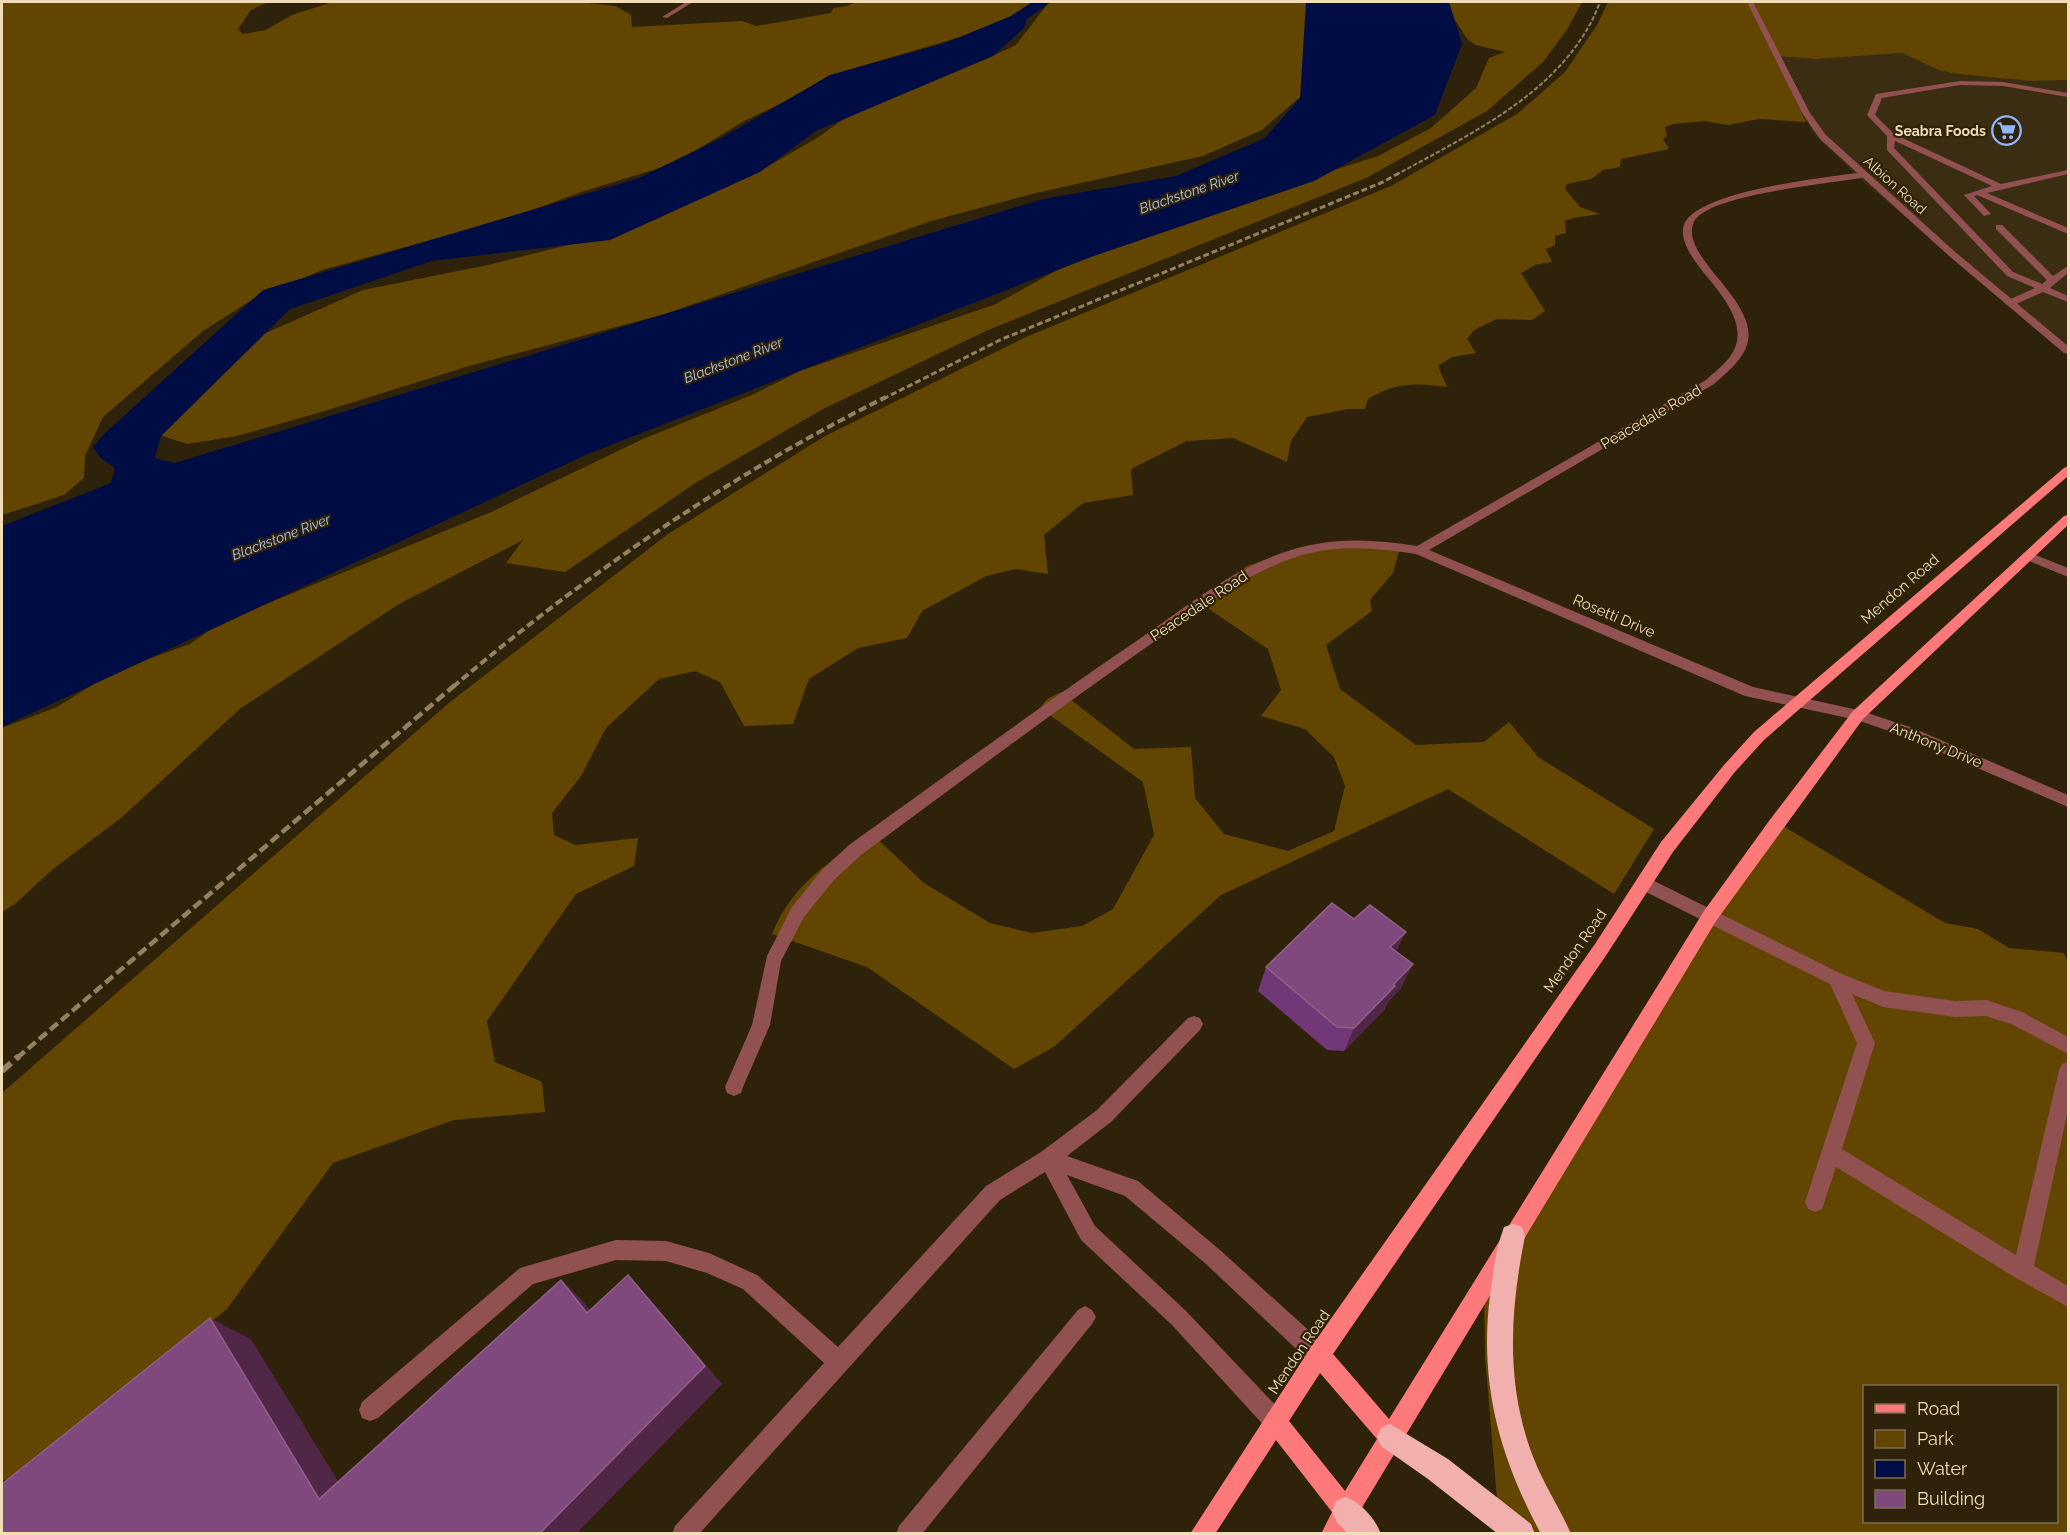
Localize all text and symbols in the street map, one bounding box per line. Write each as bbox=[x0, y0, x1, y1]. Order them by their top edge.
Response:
supermarket icon: Seabra Foods bbox=[1991, 115, 2023, 147]
place label: Seabra Foods bbox=[1895, 123, 1986, 139]
street label: Albion Road bbox=[1860, 153, 1930, 217]
water label: Blackstone River bbox=[1137, 167, 1242, 217]
water label: Blackstone River bbox=[681, 333, 786, 386]
street label: Peacedale Road bbox=[1597, 381, 1705, 453]
water label: Blackstone River bbox=[229, 510, 334, 563]
street label: Mendon Road bbox=[1857, 550, 1943, 628]
street label: Peacedale Road bbox=[1147, 567, 1251, 645]
street label: Rosetti Drive bbox=[1570, 591, 1658, 641]
street label: Anthony Drive bbox=[1887, 718, 1985, 772]
street label: Mendon Road bbox=[1540, 906, 1610, 996]
street label: Mendon Road bbox=[1264, 1307, 1334, 1397]
legend bbox=[1863, 1385, 2058, 1523]
text: Road bbox=[1917, 1398, 1960, 1419]
text: Park bbox=[1917, 1428, 1954, 1449]
text: Water bbox=[1917, 1458, 1968, 1479]
text: Building bbox=[1917, 1488, 1985, 1509]

